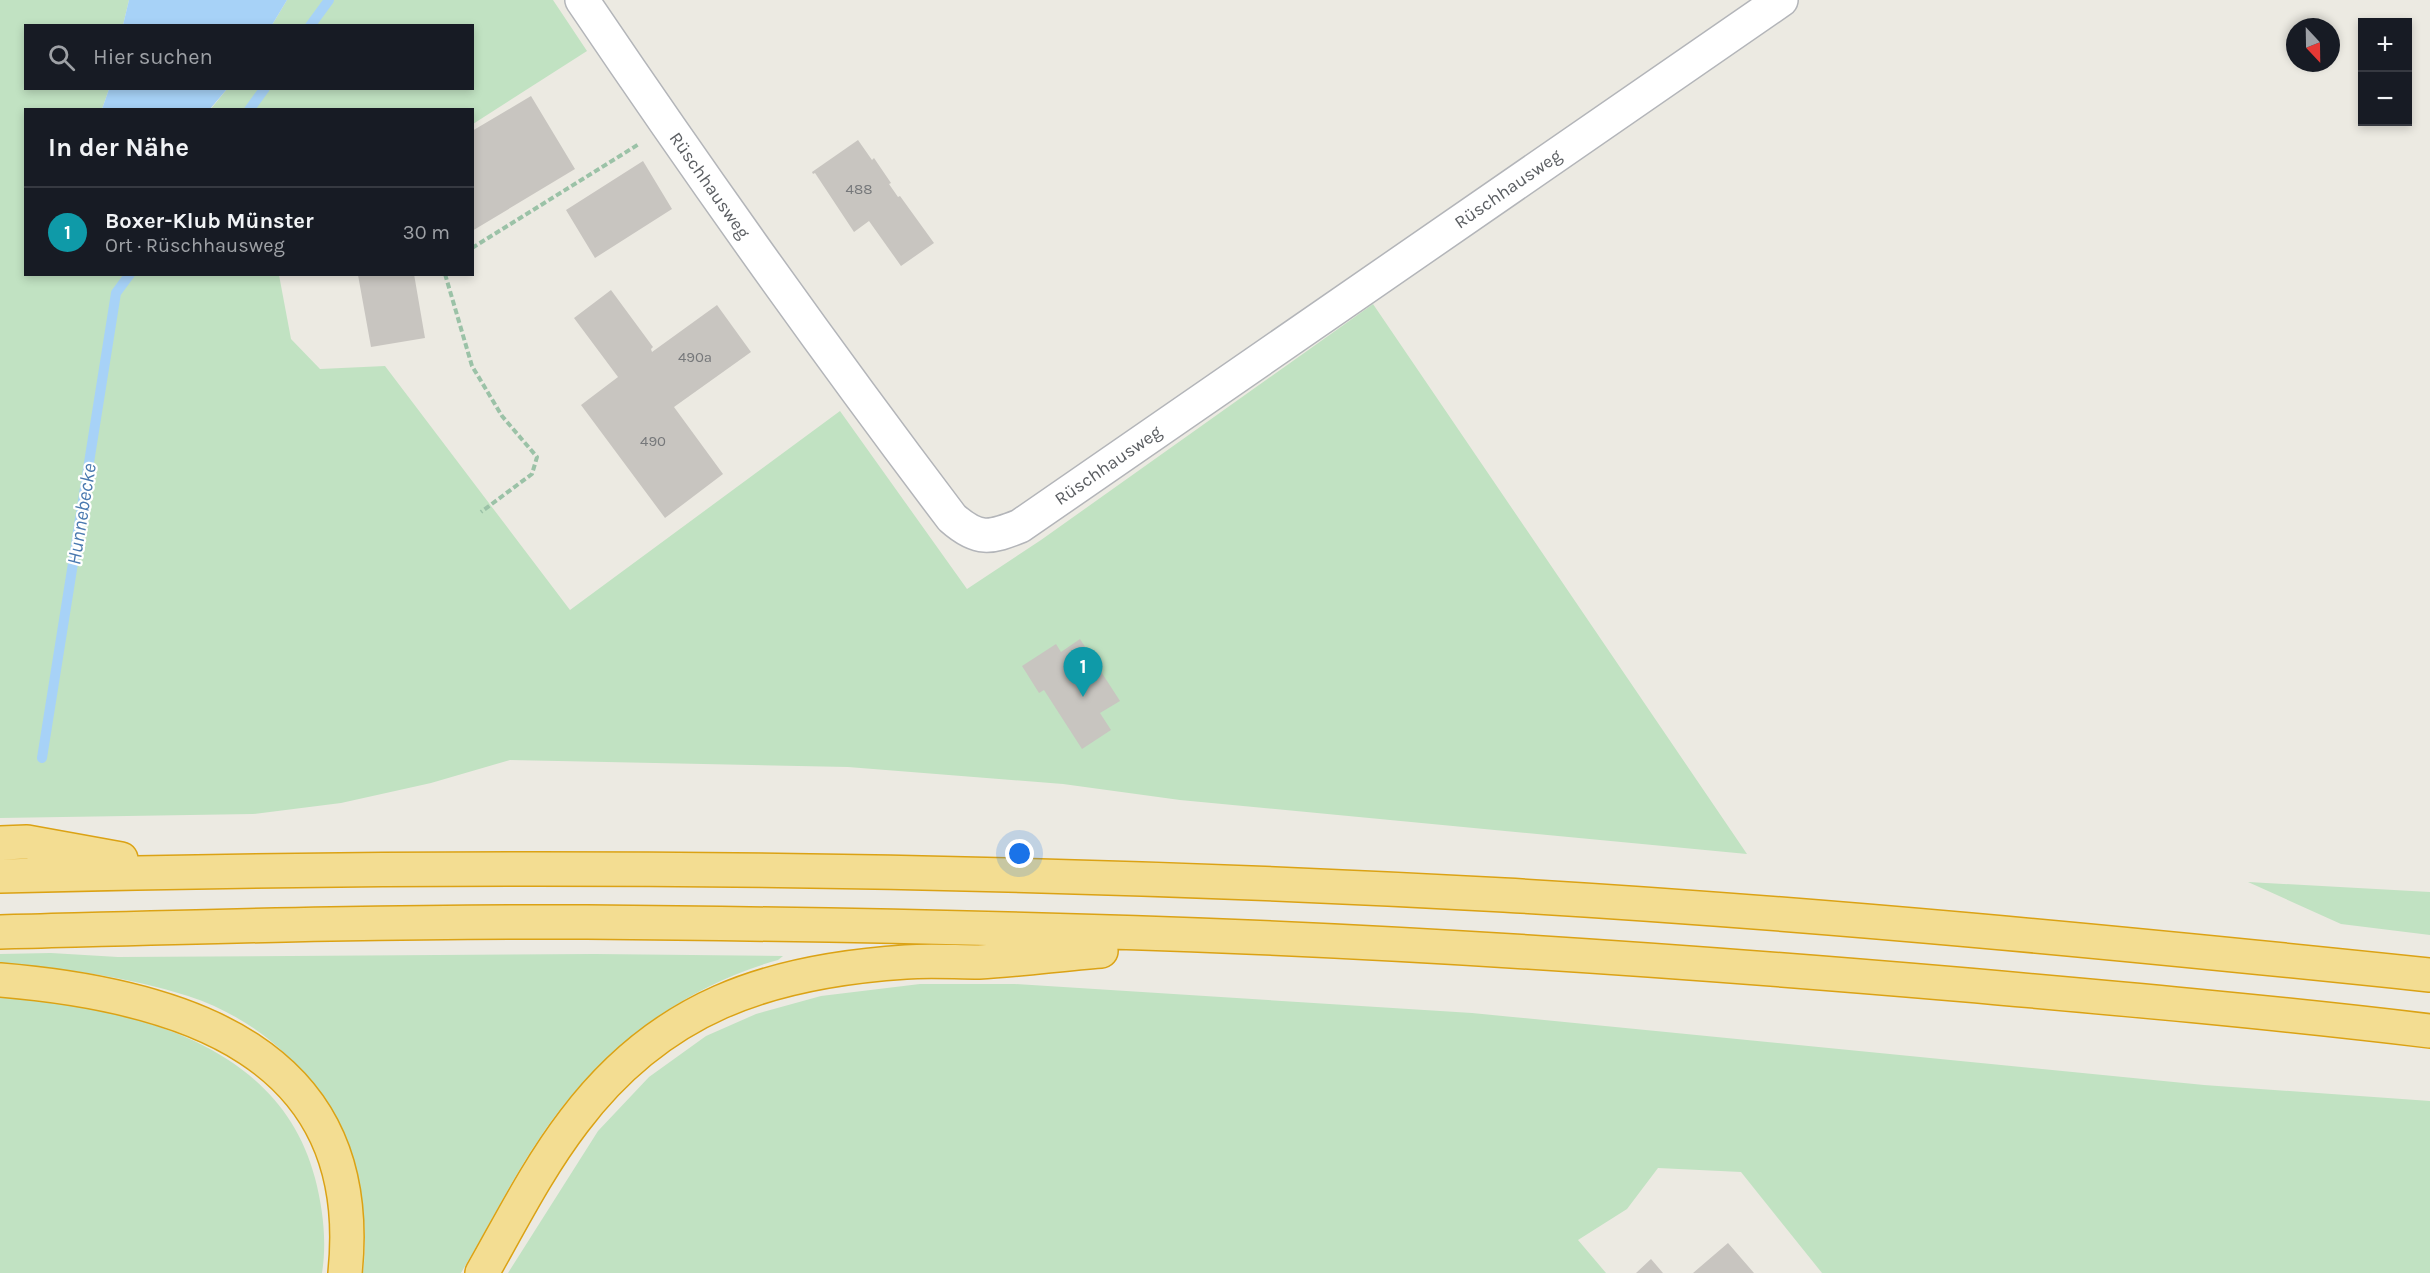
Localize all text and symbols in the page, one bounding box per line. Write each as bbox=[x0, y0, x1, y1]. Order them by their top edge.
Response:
north arrow bbox=[2286, 18, 2340, 72]
map controls bbox=[2358, 18, 2412, 126]
button: + bbox=[2358, 18, 2412, 72]
search box bbox=[24, 24, 474, 90]
icon: search bbox=[45, 41, 78, 74]
text: Hier suchen bbox=[93, 44, 213, 70]
button: − bbox=[2358, 72, 2412, 126]
street label: Rüschhausweg bbox=[665, 128, 755, 243]
text: In der Nähe bbox=[48, 132, 189, 163]
street label: Rüschhausweg bbox=[1450, 144, 1566, 233]
house number: 488 bbox=[846, 180, 872, 198]
text: Boxer-Klub Münster bbox=[105, 208, 314, 234]
text: 1 bbox=[64, 221, 71, 244]
text: 30 m bbox=[403, 221, 450, 244]
text: Ort · Rüschhausweg bbox=[105, 234, 285, 257]
house number: 490a bbox=[678, 348, 712, 366]
street label: Rüschhausweg bbox=[1050, 420, 1166, 510]
house number: 490 bbox=[640, 432, 666, 450]
water label: Hunnebecke bbox=[62, 462, 101, 566]
pin: 1 bbox=[1064, 648, 1102, 697]
your location bbox=[1005, 839, 1034, 868]

